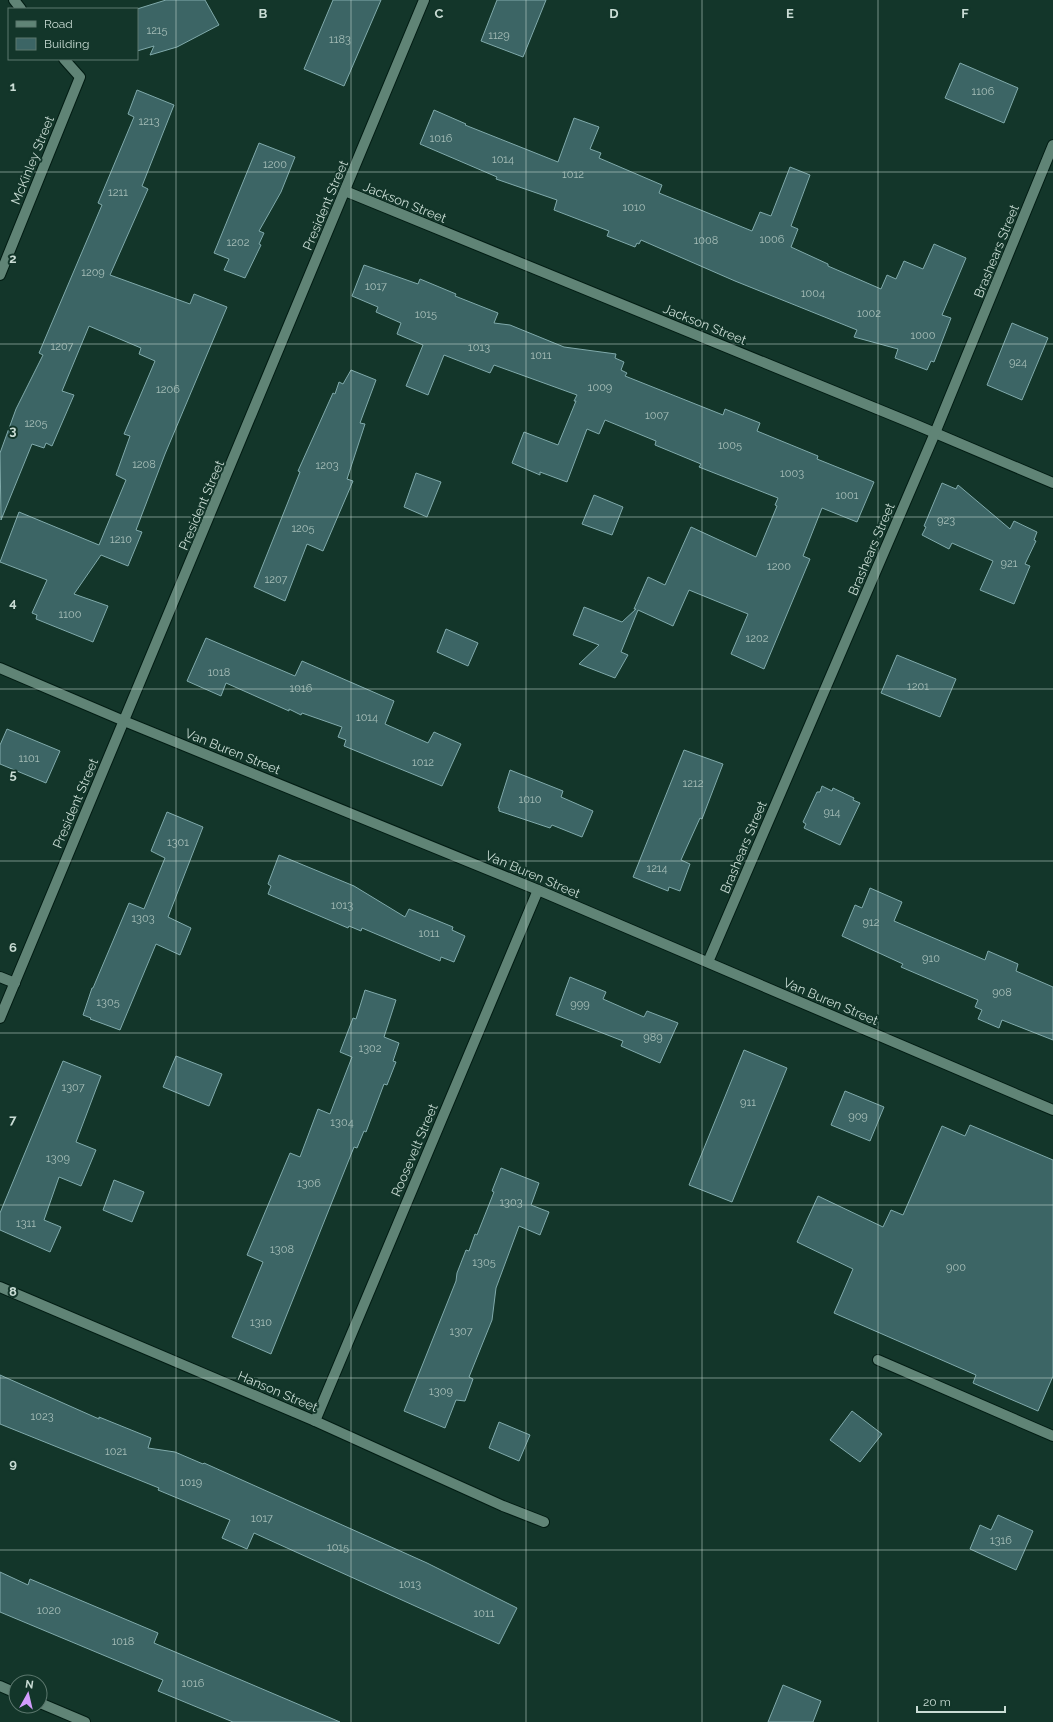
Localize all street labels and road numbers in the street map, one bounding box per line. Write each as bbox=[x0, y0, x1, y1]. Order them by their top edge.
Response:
street label: McKinley Street bbox=[8, 113, 57, 207]
street label: President Street bbox=[300, 157, 351, 252]
street label: Jackson Street bbox=[361, 179, 449, 226]
street label: Brashears Street bbox=[971, 202, 1022, 300]
street label: Jackson Street bbox=[661, 301, 749, 348]
street label: President Street bbox=[176, 457, 227, 552]
street label: Brashears Street bbox=[845, 500, 898, 598]
street label: Van Buren Street bbox=[183, 726, 283, 778]
street label: President Street bbox=[50, 755, 101, 850]
street label: Brashears Street bbox=[717, 798, 770, 896]
street label: Van Buren Street bbox=[483, 848, 583, 901]
street label: Van Buren Street bbox=[781, 975, 881, 1028]
street label: Roosevelt Street bbox=[388, 1101, 441, 1199]
street label: Hanson Street bbox=[236, 1368, 321, 1415]

